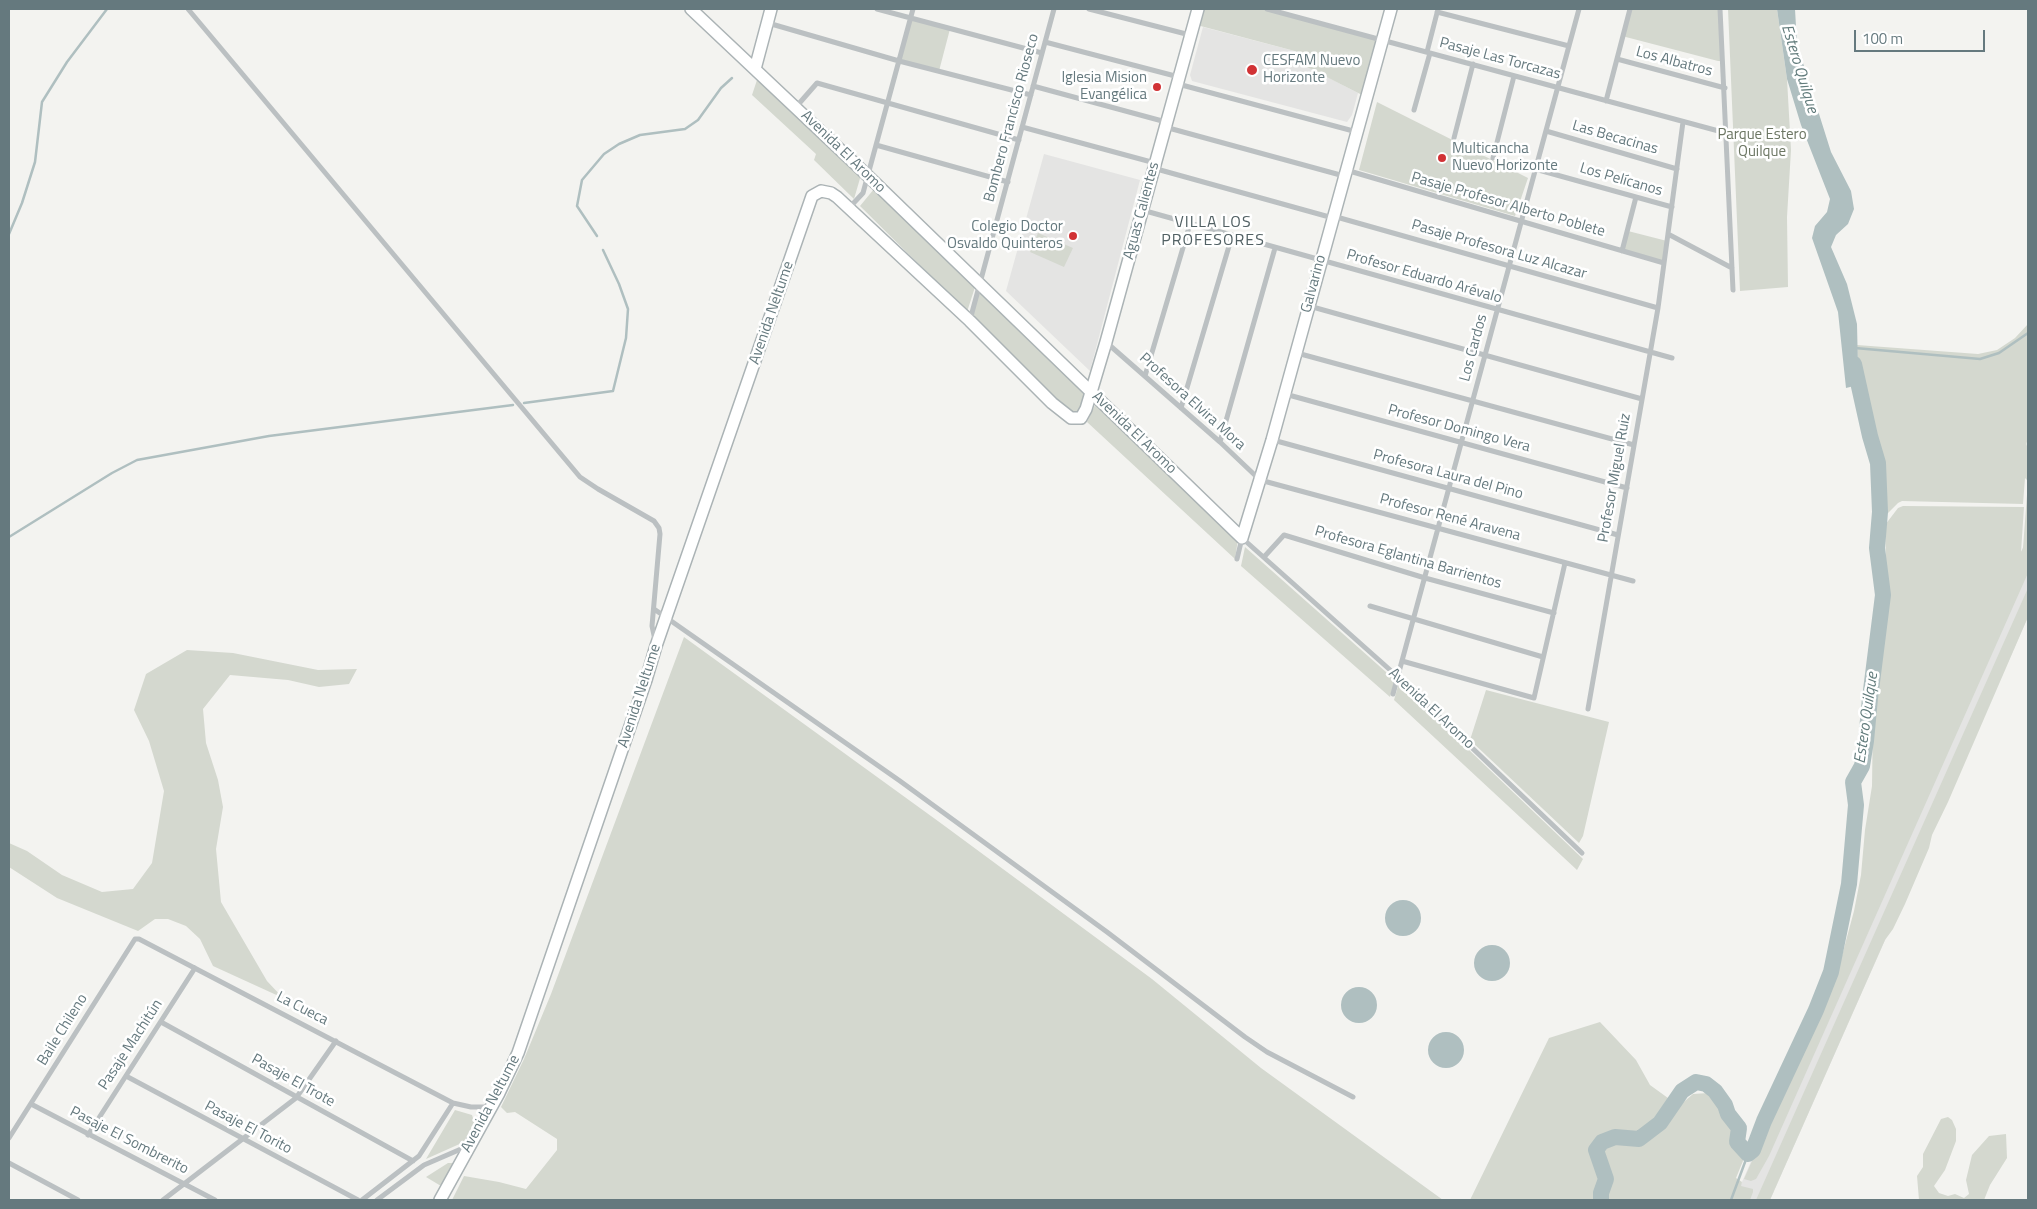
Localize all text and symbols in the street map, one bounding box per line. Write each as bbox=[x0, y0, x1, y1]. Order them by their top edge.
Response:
scale bar bbox=[1857, 20, 1988, 52]
water label: Estero Quilque bbox=[1776, 22, 1822, 116]
text: 100 m bbox=[1862, 27, 1903, 50]
street label: Bombero Francisco Rioseco bbox=[981, 32, 1043, 204]
street label: Pasaje Las Torcazas bbox=[1437, 34, 1563, 84]
street label: Los Albatros bbox=[1634, 43, 1714, 81]
place label: CESFAM Nuevo Horizonte bbox=[1263, 52, 1360, 87]
marker: CESFAM Nuevo Horizonte bbox=[1245, 63, 1259, 77]
place label: Iglesia Mision Evangélica bbox=[1062, 69, 1147, 104]
marker: Iglesia Mision Evangélica bbox=[1151, 81, 1163, 93]
street label: Avenida El Aromo bbox=[797, 107, 889, 197]
street label: Las Becacinas bbox=[1570, 117, 1660, 159]
park label: Parque Estero Quilque bbox=[1717, 126, 1807, 161]
place label: Multicancha Nuevo Horizonte bbox=[1452, 140, 1558, 175]
marker: Multicancha Nuevo Horizonte bbox=[1436, 152, 1448, 164]
street label: Aguas Calientes bbox=[1120, 160, 1164, 262]
street label: Los Pelícanos bbox=[1577, 160, 1665, 200]
street label: Pasaje Profesor Alberto Poblete bbox=[1409, 169, 1607, 241]
district label: VILLA LOS PROFESORES bbox=[1160, 213, 1266, 251]
street label: Pasaje Profesora Luz Alcazar bbox=[1409, 216, 1589, 284]
place label: Colegio Doctor Osvaldo Quinteros bbox=[947, 218, 1063, 253]
marker: Colegio Doctor Osvaldo Quinteros bbox=[1067, 230, 1079, 242]
street label: Profesor Eduardo Arévalo bbox=[1344, 246, 1504, 308]
street label: Galvarino bbox=[1298, 253, 1330, 315]
street label: Avenida Neltume bbox=[746, 259, 798, 367]
street label: Los Cardos bbox=[1456, 312, 1492, 384]
street label: Profesora Elvira Mora bbox=[1135, 350, 1249, 454]
street label: Avenida El Aromo bbox=[1088, 388, 1180, 478]
street label: Profesor Domingo Vera bbox=[1386, 401, 1532, 457]
street label: Profesor Miguel Ruiz bbox=[1595, 412, 1635, 544]
street label: Profesora Laura del Pino bbox=[1371, 446, 1525, 504]
street label: Profesor René Aravena bbox=[1378, 491, 1522, 545]
street label: Profesora Eglantina Barrientos bbox=[1313, 523, 1503, 593]
street label: Avenida Neltume bbox=[615, 642, 665, 750]
street label: Avenida El Aromo bbox=[1384, 665, 1478, 753]
water label: Estero Quilque bbox=[1851, 671, 1883, 765]
street label: La Cueca bbox=[273, 988, 331, 1030]
street label: Baile Chileno bbox=[34, 991, 92, 1069]
street label: Pasaje Machitún bbox=[95, 996, 167, 1094]
street label: Pasaje El Trote bbox=[248, 1051, 338, 1111]
street label: Avenida Neltume bbox=[458, 1052, 524, 1156]
street label: Pasaje El Torito bbox=[201, 1097, 295, 1159]
street label: Pasaje El Sombrerito bbox=[67, 1103, 191, 1179]

